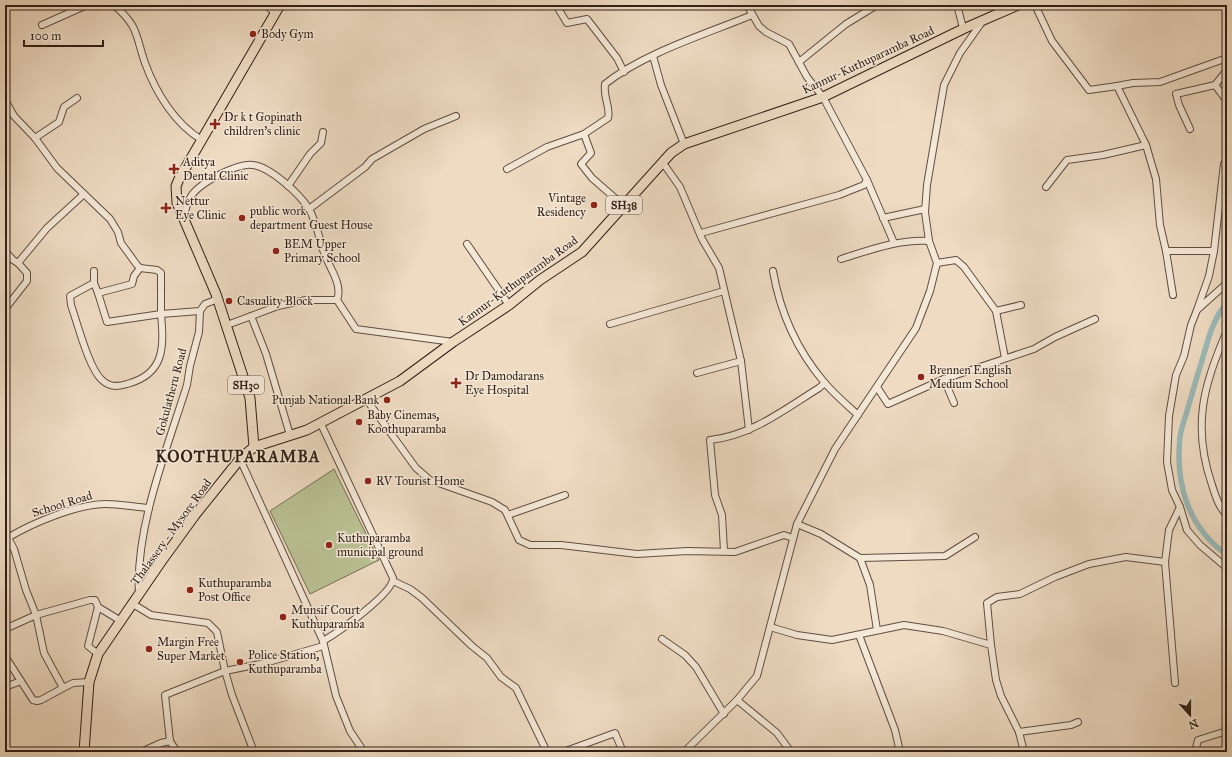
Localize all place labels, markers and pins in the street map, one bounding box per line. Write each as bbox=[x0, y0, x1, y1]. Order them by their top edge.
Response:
place label: Body Gym bbox=[261, 27, 314, 41]
marker: Body Gym bbox=[248, 29, 258, 39]
place label: Dr k t Gopinath children’s clinic bbox=[224, 110, 303, 138]
marker: Dr k t Gopinath children’s clinic bbox=[209, 118, 221, 130]
place label: Aditya Dental Clinic bbox=[182, 155, 249, 183]
marker: Aditya Dental Clinic bbox=[168, 163, 180, 175]
place label: Vintage Residency bbox=[537, 191, 586, 219]
place label: Nettur Eye Clinic bbox=[175, 194, 226, 222]
marker: Vintage Residency bbox=[589, 200, 599, 210]
marker: Nettur Eye Clinic bbox=[160, 202, 172, 214]
place label: public work department Guest House bbox=[249, 204, 373, 232]
marker: public work department Guest House bbox=[237, 213, 247, 223]
place label: BEM Upper Primary School bbox=[284, 237, 361, 265]
marker: BEM Upper Primary School bbox=[271, 246, 281, 256]
place label: Casuality Block bbox=[237, 294, 313, 308]
marker: Casuality Block bbox=[224, 296, 234, 306]
place label: Brennen English Medium School bbox=[929, 363, 1012, 391]
place label: Dr Damodarans Eye Hospital bbox=[465, 369, 544, 397]
marker: Brennen English Medium School bbox=[916, 372, 926, 382]
marker: Dr Damodarans Eye Hospital bbox=[450, 377, 462, 389]
place label: Punjab National Bank bbox=[272, 393, 379, 407]
marker: Punjab National Bank bbox=[382, 395, 392, 405]
place label: Baby Cinemas, Koothuparamba bbox=[367, 408, 447, 436]
marker: Baby Cinemas, Koothuparamba bbox=[354, 417, 364, 427]
place label: RV Tourist Home bbox=[376, 474, 465, 488]
marker: RV Tourist Home bbox=[363, 476, 373, 486]
place label: Kuthuparamba municipal ground bbox=[337, 531, 424, 560]
marker: Kuthuparamba municipal ground bbox=[324, 540, 334, 550]
place label: Kuthuparamba Post Office bbox=[198, 576, 272, 604]
marker: Kuthuparamba Post Office bbox=[185, 585, 195, 595]
place label: Munsif Court Kuthuparamba bbox=[291, 603, 365, 631]
marker: Munsif Court Kuthuparamba bbox=[278, 612, 288, 622]
place label: Margin Free Super Market bbox=[157, 635, 226, 663]
marker: Margin Free Super Market bbox=[144, 644, 154, 654]
place label: Police Station, Kuthuparamba bbox=[248, 648, 322, 676]
marker: Police Station, Kuthuparamba bbox=[235, 657, 245, 667]

